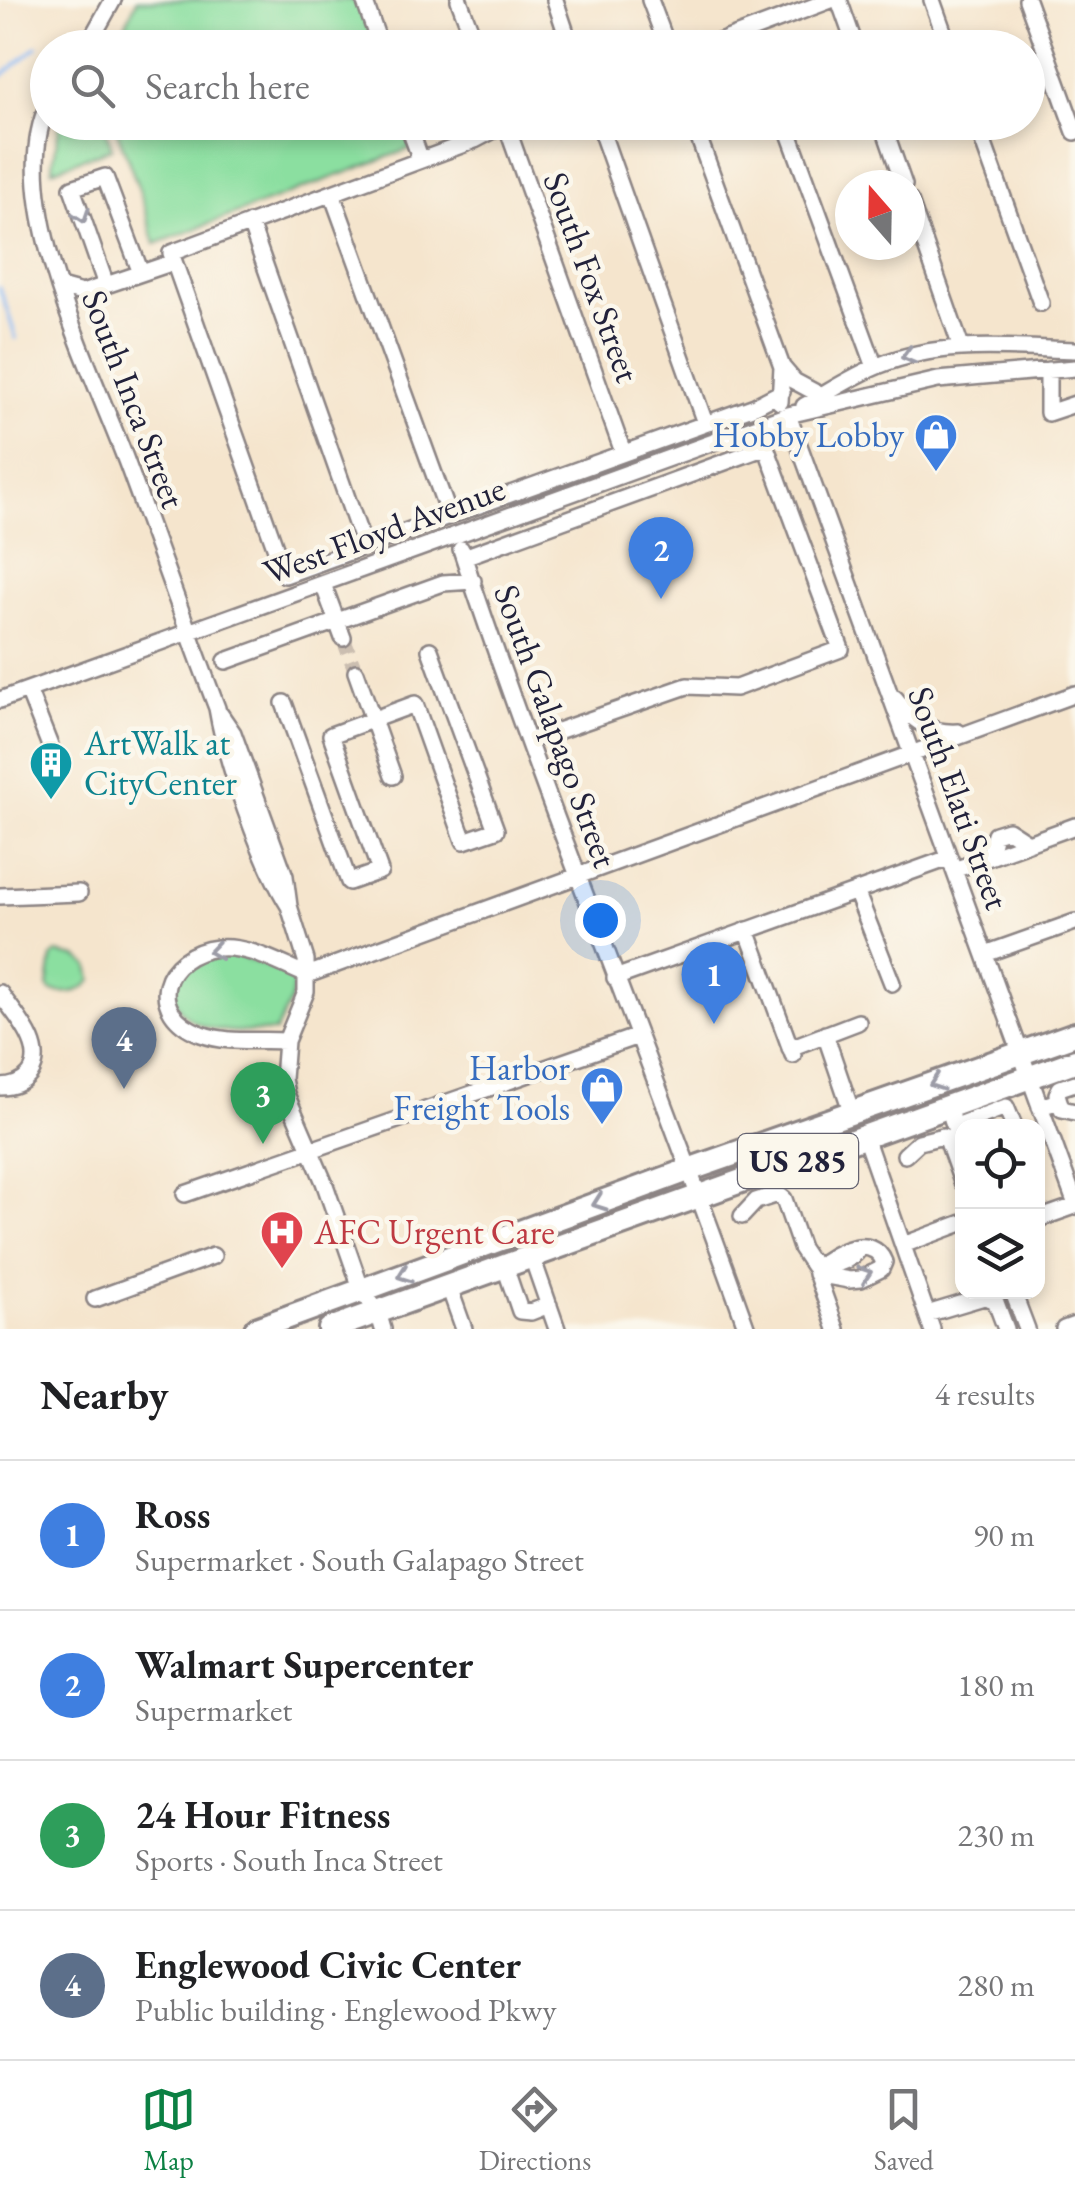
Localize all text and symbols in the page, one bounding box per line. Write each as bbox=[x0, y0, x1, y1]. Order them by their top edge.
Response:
search box bbox=[30, 30, 1045, 140]
icon: search bbox=[65, 58, 120, 113]
text: Search here bbox=[145, 61, 310, 110]
street label: South Fox Street bbox=[534, 166, 651, 388]
north arrow bbox=[835, 170, 925, 260]
one-way arrow bbox=[70, 207, 91, 224]
street label: South Inca Street bbox=[72, 283, 197, 514]
one-way arrow bbox=[901, 344, 918, 365]
place label: Hobby Lobby bbox=[713, 412, 905, 457]
shop icon: Hobby Lobby bbox=[913, 412, 959, 473]
street label: West Floyd Avenue bbox=[257, 465, 511, 594]
pin: 2 bbox=[628, 516, 694, 599]
street label: South Galapago Street bbox=[484, 578, 629, 873]
street label: South Elati Street bbox=[898, 680, 1021, 915]
place label: ArtWalk at CityCenter bbox=[83, 720, 237, 805]
building icon: ArtWalk at CityCenter bbox=[28, 740, 74, 801]
your location bbox=[575, 895, 626, 946]
one-way arrow bbox=[207, 939, 223, 960]
pin: 1 bbox=[682, 942, 746, 1024]
pin: 4 bbox=[92, 1006, 156, 1089]
place label: Harbor Freight Tools bbox=[393, 1045, 570, 1130]
pin: 3 bbox=[230, 1062, 296, 1144]
shop icon: Harbor Freight Tools bbox=[579, 1065, 625, 1126]
one-way arrow bbox=[929, 1071, 946, 1092]
map controls bbox=[955, 1119, 1045, 1299]
button: locate bbox=[955, 1119, 1045, 1209]
road number: US 285 bbox=[738, 1134, 858, 1188]
one-way arrow bbox=[592, 1191, 609, 1212]
hospital icon: AFC Urgent Care bbox=[259, 1209, 305, 1270]
place label: AFC Urgent Care bbox=[313, 1209, 555, 1254]
button: layers bbox=[955, 1209, 1045, 1299]
one-way arrow bbox=[397, 1263, 414, 1284]
one-way arrow bbox=[855, 1266, 873, 1286]
text: Nearby bbox=[40, 1367, 169, 1422]
text: 4 results bbox=[935, 1373, 1035, 1415]
text: Ross bbox=[135, 1490, 210, 1539]
text: 1 bbox=[64, 1514, 81, 1556]
text: 90 m bbox=[973, 1514, 1035, 1556]
text: Supermarket · South Galapago Street bbox=[135, 1539, 584, 1581]
text: Walmart Supercenter bbox=[135, 1640, 473, 1689]
text: 2 bbox=[64, 1664, 81, 1706]
text: 180 m bbox=[958, 1664, 1035, 1706]
text: Supermarket bbox=[135, 1689, 292, 1731]
text: 24 Hour Fitness bbox=[135, 1790, 390, 1839]
text: 3 bbox=[64, 1814, 81, 1856]
text: 230 m bbox=[958, 1814, 1035, 1856]
text: Sports · South Inca Street bbox=[135, 1839, 443, 1881]
text: Englewood Civic Center bbox=[135, 1940, 521, 1989]
text: 4 bbox=[64, 1964, 81, 2006]
text: 280 m bbox=[958, 1964, 1035, 2006]
text: Public building · Englewood Pkwy bbox=[135, 1989, 556, 2031]
tab: Map bbox=[141, 2082, 196, 2178]
tab: Directions bbox=[479, 2082, 591, 2178]
tab: Saved bbox=[874, 2082, 934, 2178]

